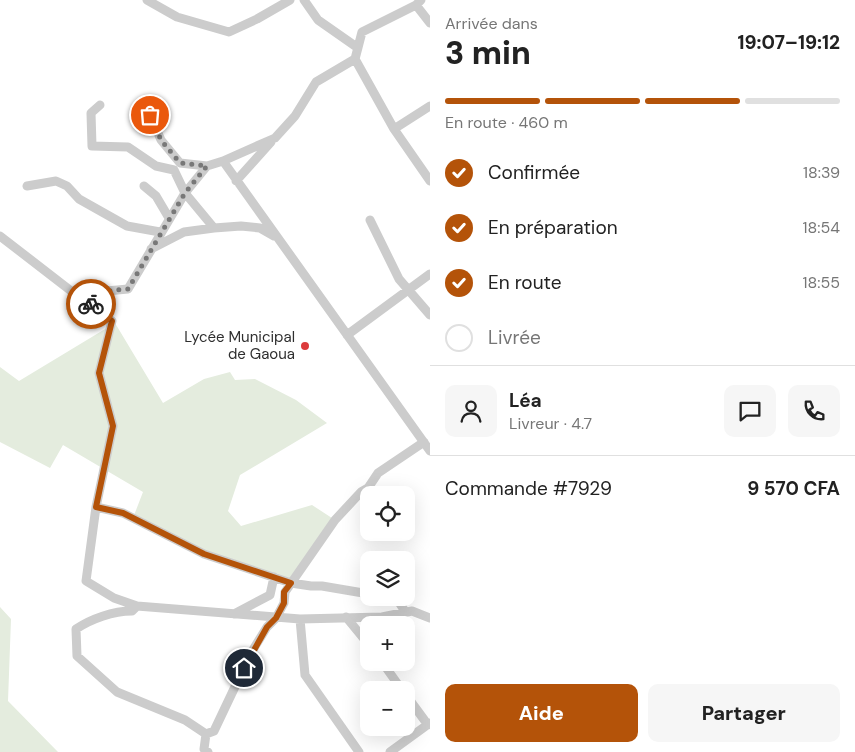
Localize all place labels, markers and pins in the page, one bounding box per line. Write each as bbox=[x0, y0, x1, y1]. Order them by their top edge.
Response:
pin bbox=[129, 94, 171, 136]
place label: Lycée Municipal de Gaoua bbox=[184, 327, 295, 364]
marker: Lycée Municipal de Gaoua bbox=[299, 340, 311, 352]
pin bbox=[223, 647, 265, 689]

